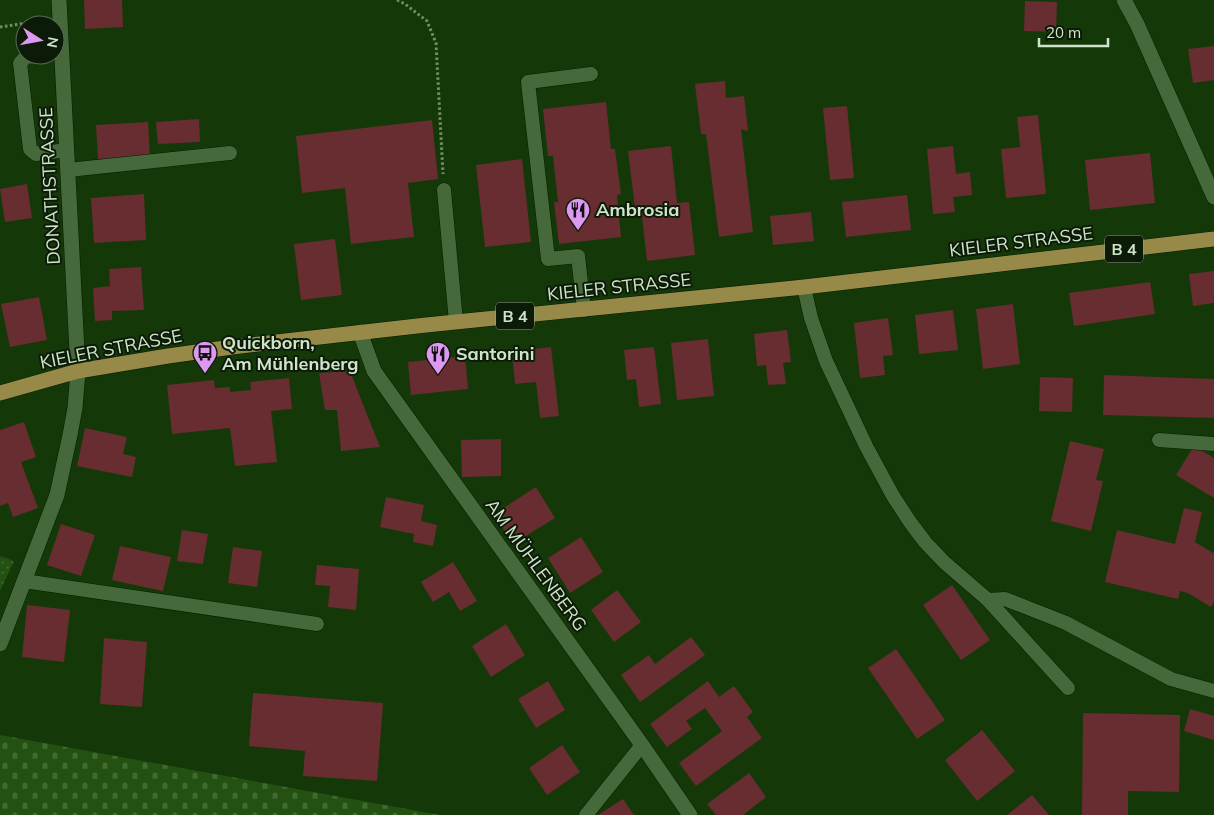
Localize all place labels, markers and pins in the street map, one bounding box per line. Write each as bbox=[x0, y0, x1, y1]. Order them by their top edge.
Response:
restaurant icon: Ambrosia bbox=[565, 197, 591, 231]
place label: Ambrosia bbox=[596, 198, 679, 221]
place label: Quickborn, Am Mühlenberg bbox=[222, 331, 358, 375]
bus stop icon: Quickborn, Am Mühlenberg bbox=[192, 340, 218, 374]
restaurant icon: Santorini bbox=[425, 341, 451, 375]
place label: Santorini bbox=[456, 342, 534, 365]

